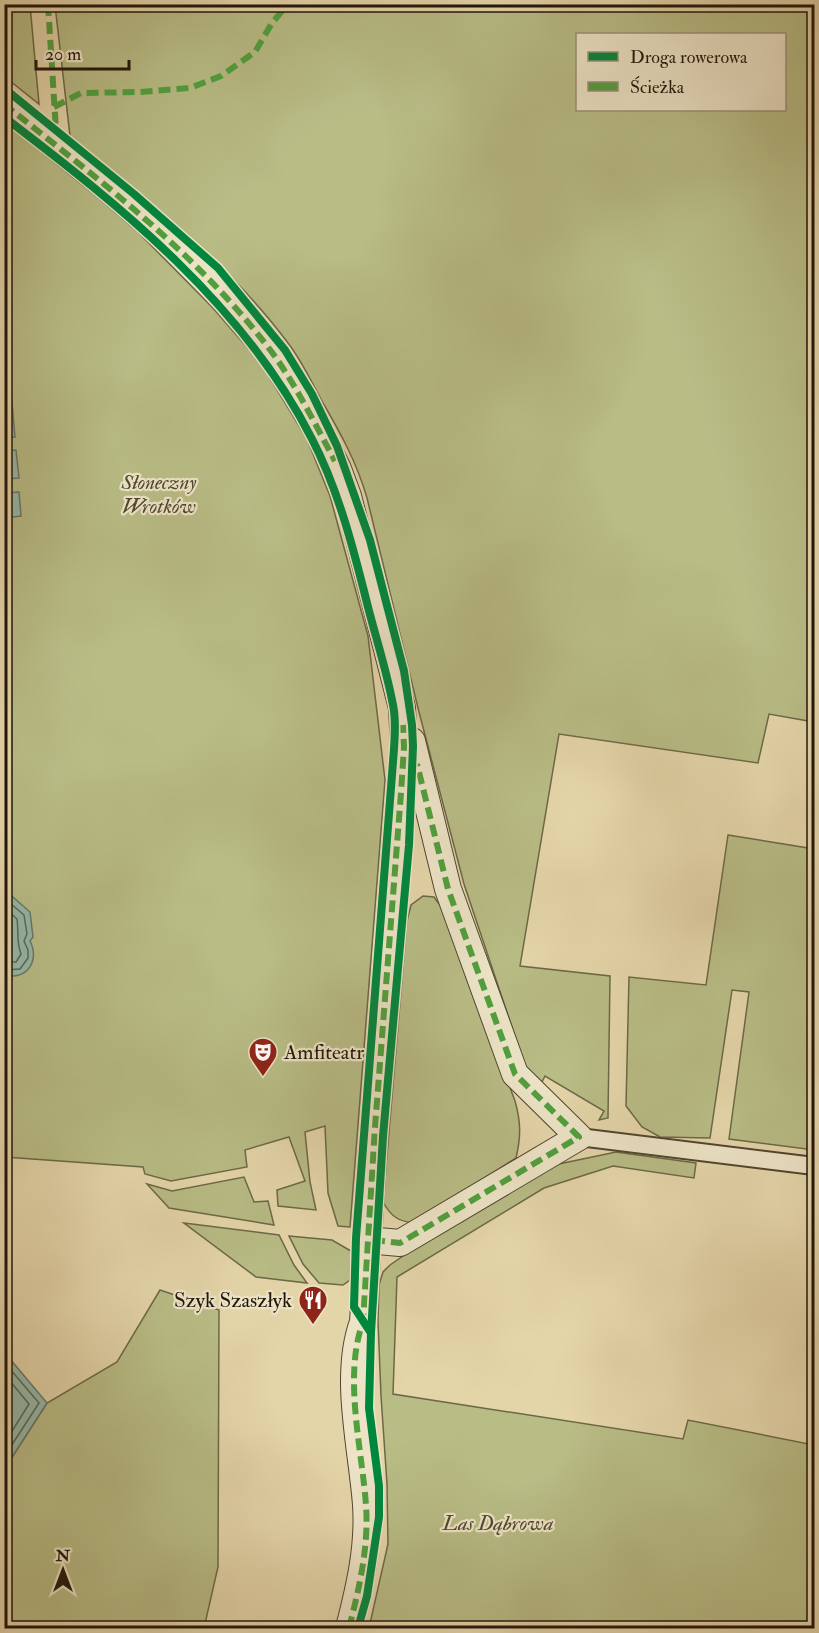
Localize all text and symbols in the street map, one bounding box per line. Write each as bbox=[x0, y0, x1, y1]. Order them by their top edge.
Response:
scale bar bbox=[36, 33, 129, 71]
legend bbox=[576, 33, 786, 111]
text: 20 m bbox=[45, 43, 81, 66]
text: Droga rowerowa bbox=[630, 46, 748, 69]
text: Ścieżka bbox=[630, 76, 685, 99]
park label: Słoneczny Wrotków bbox=[121, 469, 197, 520]
theatre icon: Amfiteatr bbox=[247, 1036, 279, 1078]
place label: Amfiteatr bbox=[283, 1039, 364, 1066]
restaurant icon: Szyk Szaszłyk bbox=[297, 1284, 329, 1326]
place label: Szyk Szaszłyk bbox=[174, 1287, 292, 1314]
park label: Las Dąbrowa bbox=[442, 1510, 554, 1537]
north arrow bbox=[33, 1540, 93, 1600]
text: N bbox=[55, 1546, 71, 1566]

